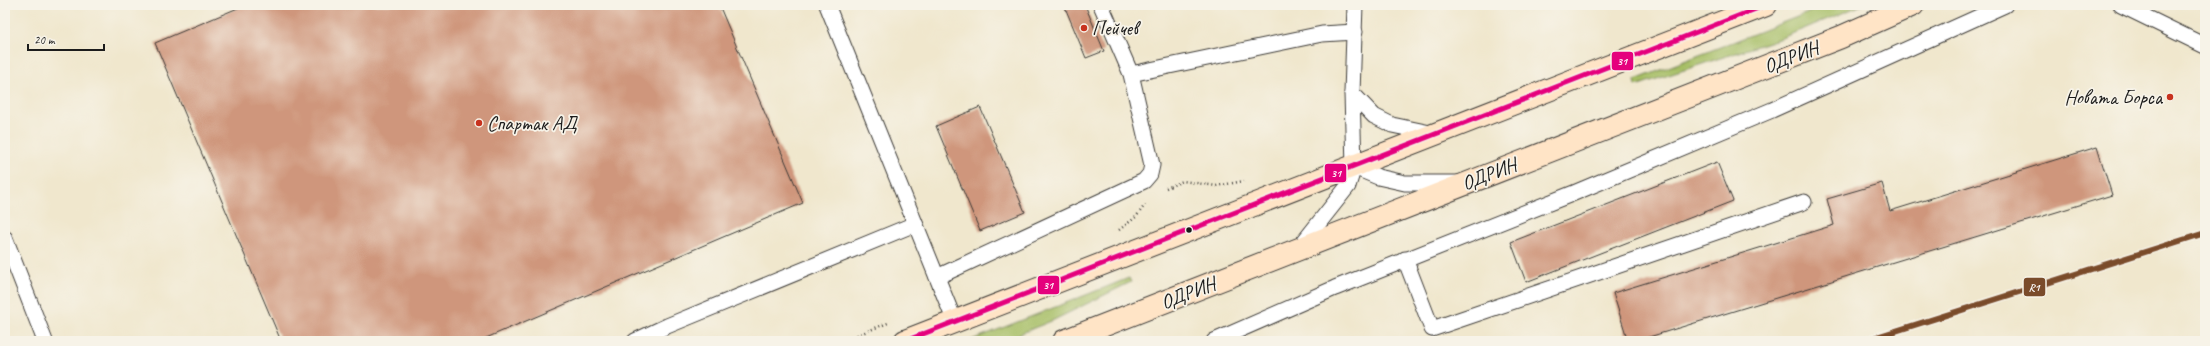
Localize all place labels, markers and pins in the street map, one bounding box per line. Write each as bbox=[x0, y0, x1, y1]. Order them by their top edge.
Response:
place label: Пейчев bbox=[1092, 16, 1141, 41]
marker: Пейчев bbox=[1079, 23, 1089, 33]
place label: Новата Борса bbox=[2064, 85, 2164, 110]
marker: Новата Борса bbox=[2165, 92, 2175, 102]
place label: Спартак АД bbox=[487, 111, 578, 136]
marker: Спартак АД bbox=[474, 118, 484, 128]
unlabelled marker bbox=[1184, 225, 1194, 235]

